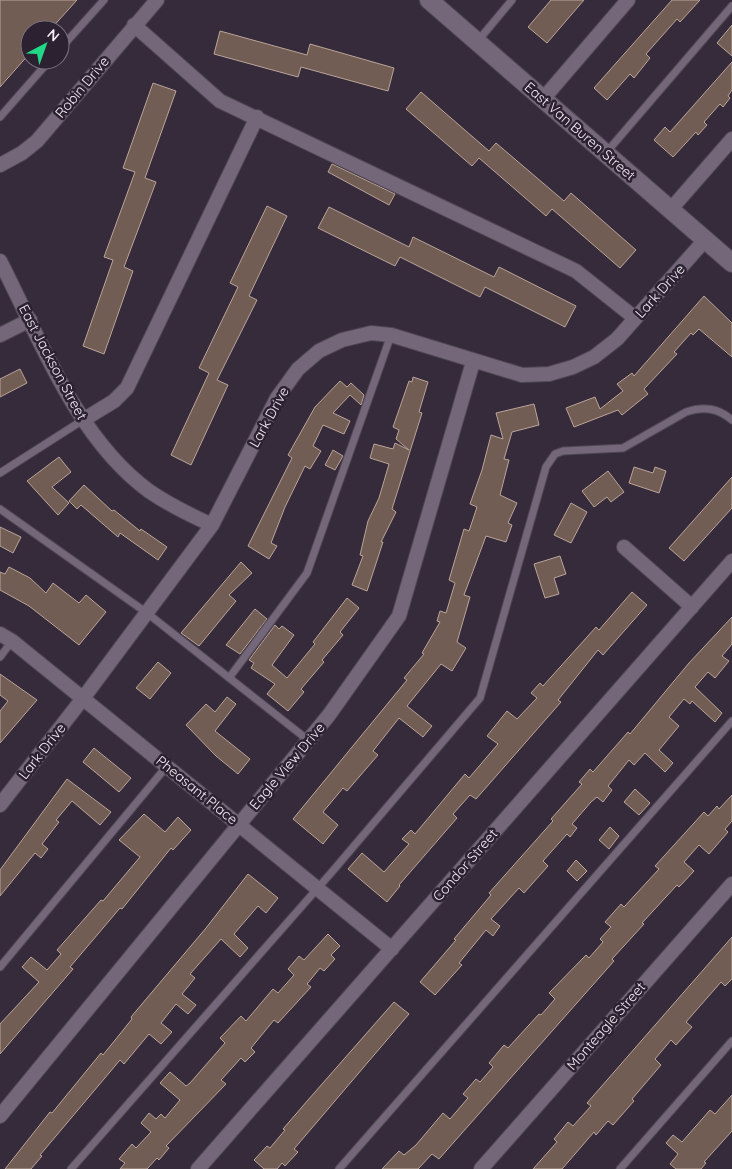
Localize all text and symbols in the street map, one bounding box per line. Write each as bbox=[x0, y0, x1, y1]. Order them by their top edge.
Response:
north arrow bbox=[20, 20, 70, 70]
text: N bbox=[44, 25, 63, 45]
street label: Robin Drive bbox=[51, 52, 113, 121]
street label: East Van Buren Street bbox=[521, 78, 639, 184]
street label: Lark Drive bbox=[631, 260, 689, 322]
street label: East Jackson Street bbox=[15, 301, 91, 423]
street label: Lark Drive bbox=[245, 384, 293, 450]
street label: Lark Drive bbox=[14, 719, 70, 783]
street label: Eagle View Drive bbox=[245, 719, 329, 813]
street label: Pheasant Place bbox=[153, 752, 242, 828]
street label: Condor Street bbox=[429, 825, 502, 905]
street label: Monteagle Street bbox=[563, 978, 649, 1074]

